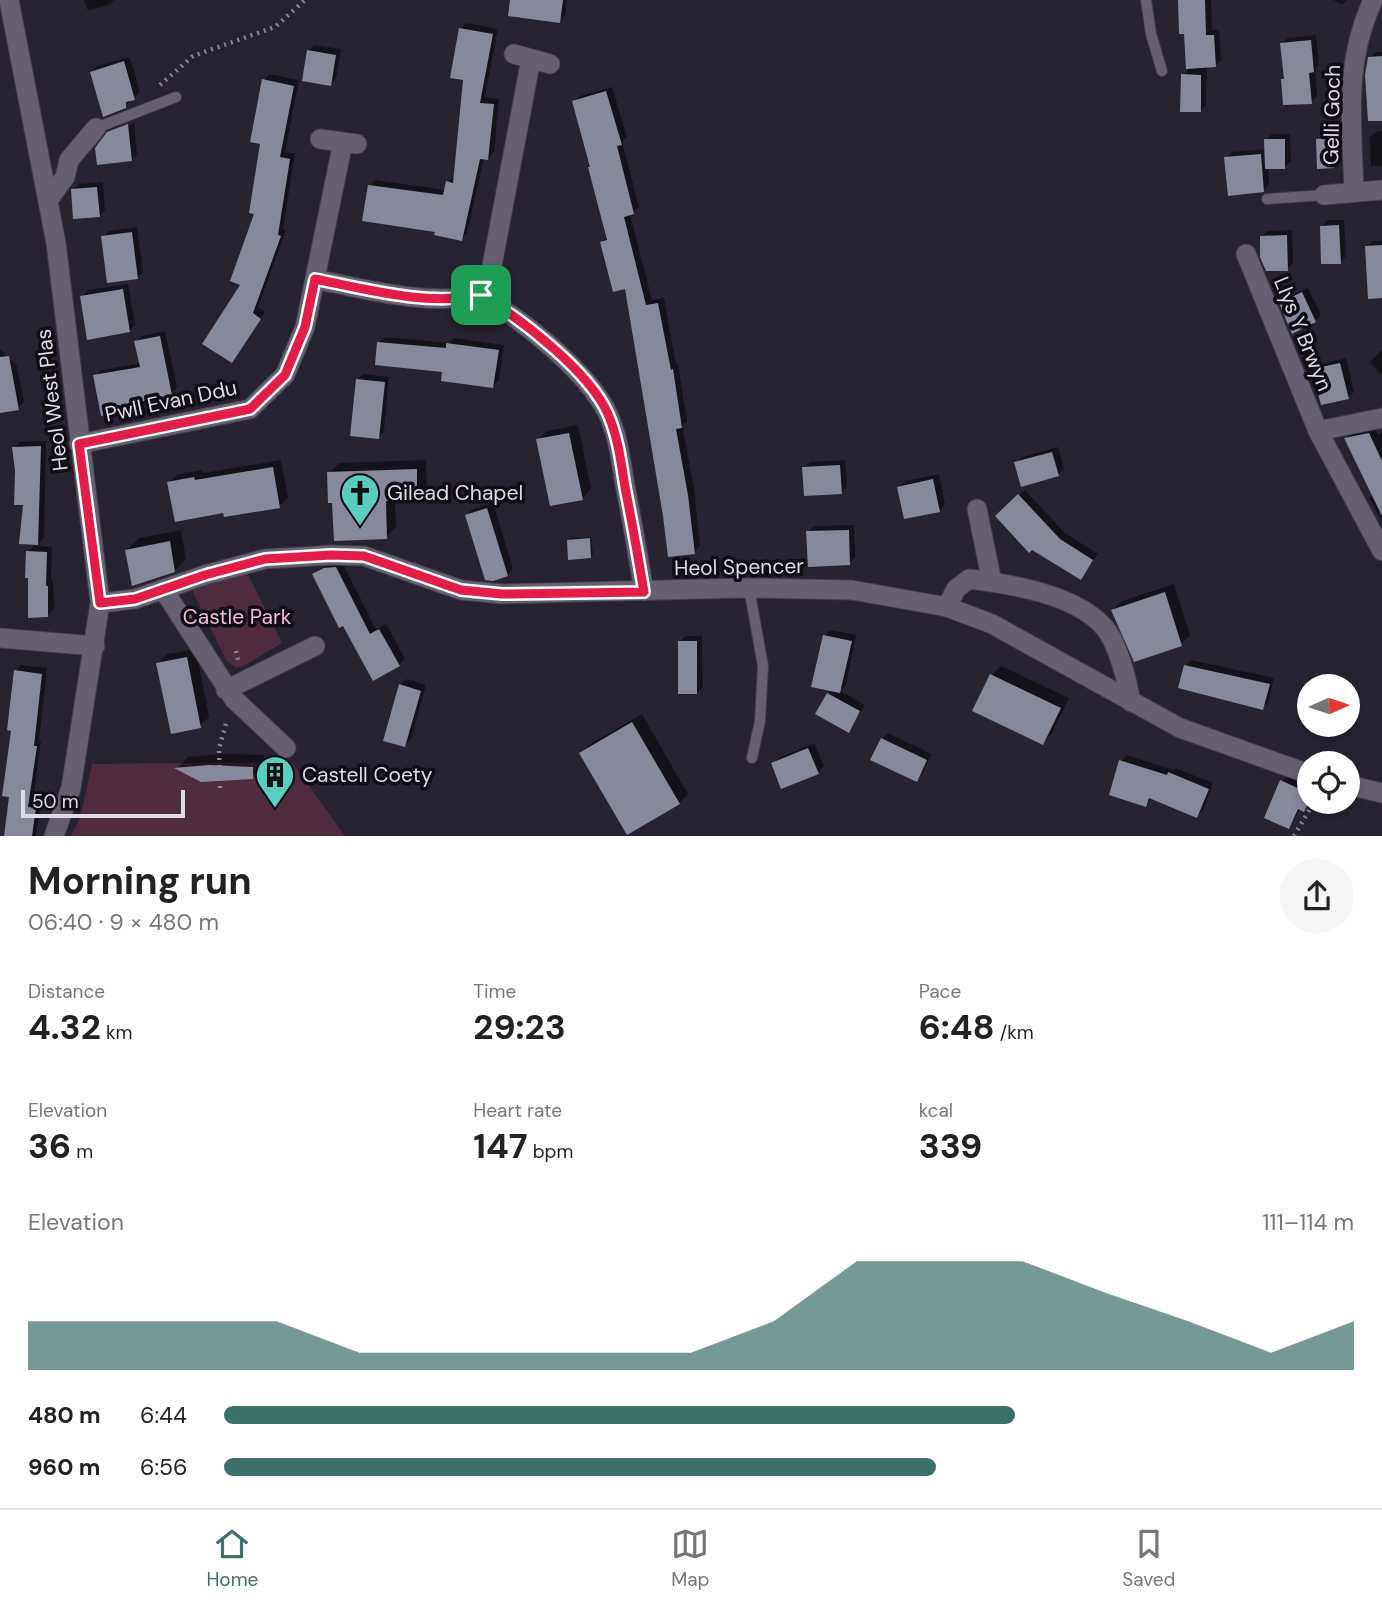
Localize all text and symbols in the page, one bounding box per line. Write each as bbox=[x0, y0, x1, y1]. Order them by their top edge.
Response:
street label: Gelli Goch bbox=[1317, 65, 1347, 165]
pin bbox=[451, 265, 511, 325]
street label: Llys Y Brwyn bbox=[1267, 273, 1339, 395]
icon: arrive bbox=[462, 276, 500, 314]
street label: Heol West Plas bbox=[29, 327, 75, 473]
street label: Pwll Evan Ddu bbox=[102, 373, 240, 429]
church icon: Gilead Chapel bbox=[339, 472, 381, 527]
place label: Gilead Chapel bbox=[387, 479, 523, 507]
street label: Heol Spencer bbox=[674, 552, 804, 582]
park label: Castle Park bbox=[183, 603, 292, 631]
north arrow bbox=[1297, 674, 1360, 737]
map controls bbox=[1297, 674, 1360, 814]
button: locate bbox=[1297, 751, 1360, 814]
building icon: Castell Coety bbox=[254, 754, 296, 809]
place label: Castell Coety bbox=[302, 761, 433, 789]
scale bar bbox=[21, 787, 186, 819]
text: 50 m bbox=[32, 789, 79, 814]
text: Morning run bbox=[28, 856, 252, 906]
button: share bbox=[1280, 859, 1354, 933]
text: 06:40 · 9 × 480 m bbox=[28, 907, 219, 937]
text: Distance bbox=[28, 979, 105, 1004]
text: Time bbox=[473, 979, 516, 1004]
text: Pace bbox=[919, 979, 961, 1004]
text: 4.32 bbox=[28, 1004, 101, 1050]
text: 29:23 bbox=[473, 1004, 566, 1050]
text: 6:48 bbox=[919, 1004, 995, 1050]
text: km bbox=[101, 1020, 132, 1045]
text: /km bbox=[995, 1020, 1034, 1045]
text: Elevation bbox=[28, 1098, 107, 1123]
text: Heart rate bbox=[473, 1098, 562, 1123]
text: kcal bbox=[919, 1098, 953, 1123]
text: 36 bbox=[28, 1123, 71, 1169]
text: 147 bbox=[473, 1123, 528, 1169]
text: 339 bbox=[919, 1123, 982, 1169]
text: m bbox=[71, 1139, 93, 1164]
text: bpm bbox=[528, 1139, 573, 1164]
text: Elevation bbox=[28, 1207, 124, 1237]
text: 111–114 m bbox=[1262, 1207, 1354, 1237]
text: 480 m bbox=[28, 1400, 101, 1430]
text: 6:44 bbox=[140, 1400, 187, 1430]
text: 960 m bbox=[28, 1452, 100, 1482]
text: 6:56 bbox=[140, 1452, 188, 1482]
tab: Home bbox=[206, 1525, 258, 1592]
tab: Map bbox=[671, 1525, 709, 1592]
tab: Saved bbox=[1122, 1525, 1176, 1592]

